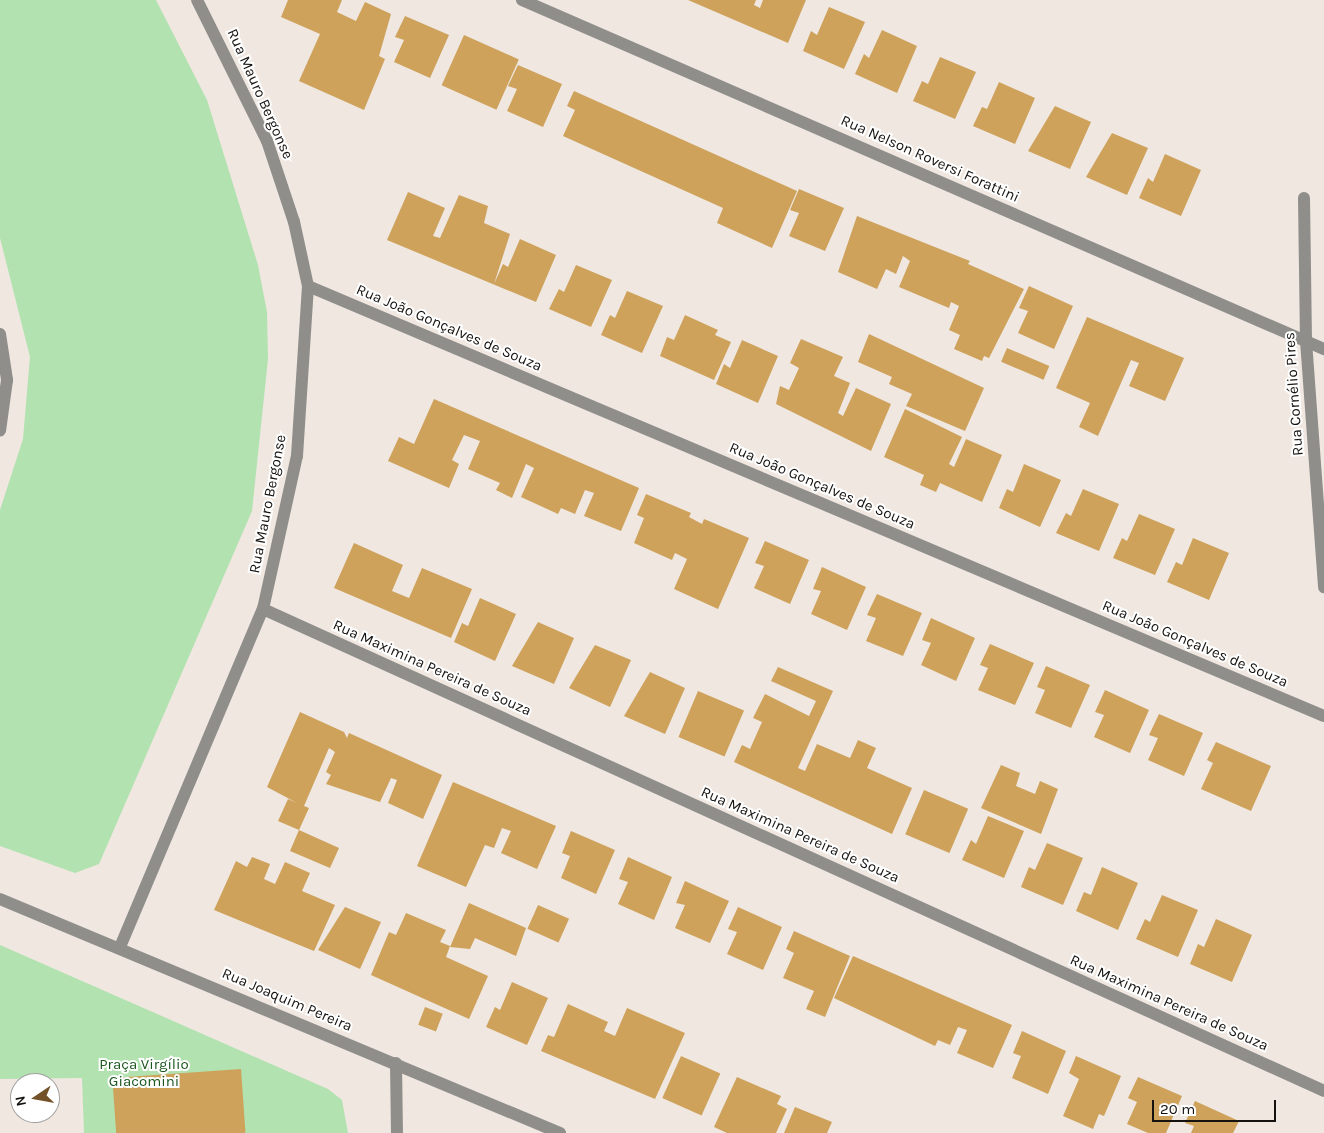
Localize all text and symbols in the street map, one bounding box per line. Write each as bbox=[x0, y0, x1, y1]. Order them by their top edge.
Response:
street label: Rua Mauro Bergonse bbox=[223, 26, 297, 162]
street label: Rua Nelson Roversi Forattini bbox=[838, 111, 1022, 207]
street label: Rua João Gonçalves de Souza bbox=[353, 281, 545, 375]
street label: Rua Cornélio Pires bbox=[1281, 332, 1307, 456]
street label: Rua Mauro Bergonse bbox=[246, 433, 290, 575]
street label: Rua João Gonçalves de Souza bbox=[726, 439, 918, 533]
street label: Rua João Gonçalves de Souza bbox=[1099, 597, 1291, 691]
street label: Rua Maximina Pereira de Souza bbox=[330, 616, 534, 720]
street label: Rua Maximina Pereira de Souza bbox=[698, 783, 902, 887]
street label: Rua Maximina Pereira de Souza bbox=[1067, 951, 1271, 1055]
street label: Rua Joaquim Pereira bbox=[219, 964, 355, 1036]
park label: Praça Virgílio Giacomini bbox=[99, 1055, 189, 1090]
north arrow bbox=[10, 1073, 60, 1123]
scale bar bbox=[1154, 1090, 1278, 1122]
text: N bbox=[11, 1094, 30, 1108]
text: 20 m bbox=[1160, 1100, 1195, 1118]

